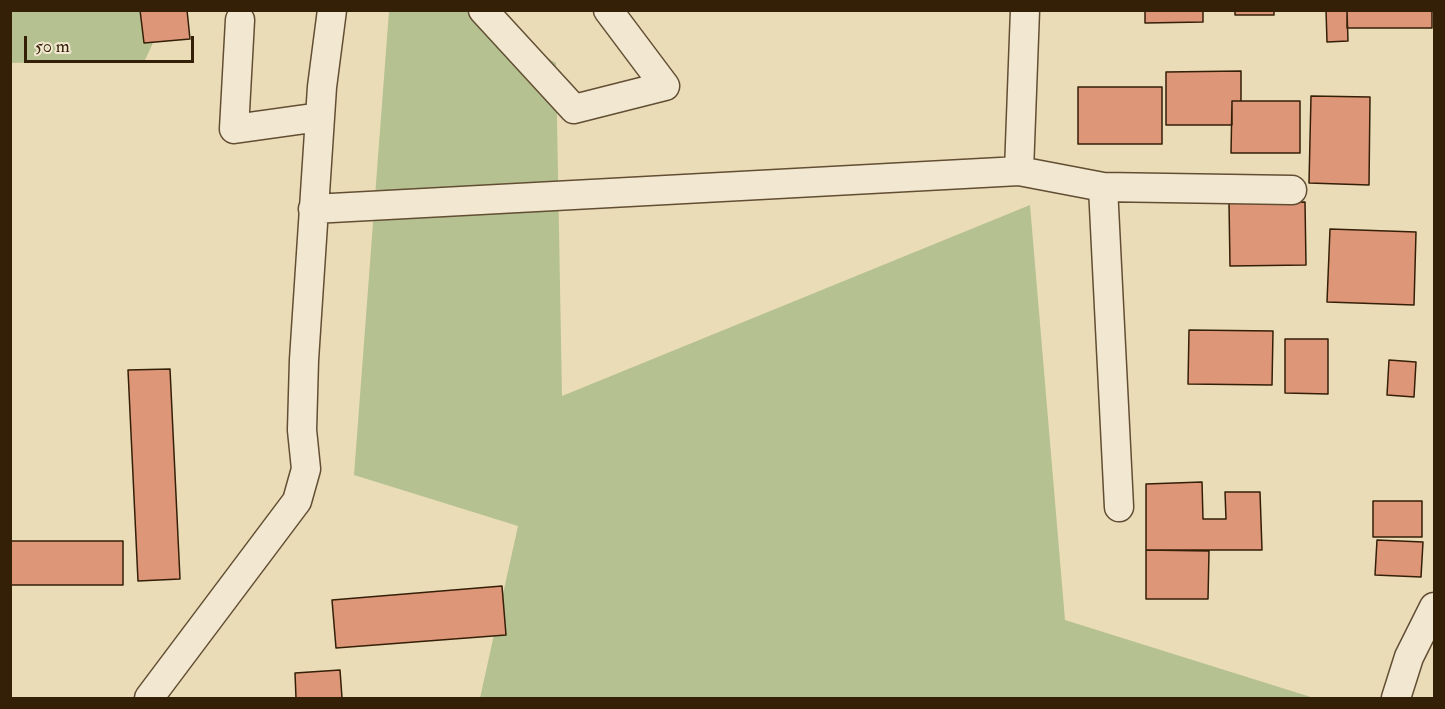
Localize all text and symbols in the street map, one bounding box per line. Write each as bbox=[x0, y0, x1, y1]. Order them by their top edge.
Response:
scale bar bbox=[27, 24, 196, 62]
text: 50 m bbox=[35, 35, 70, 58]

